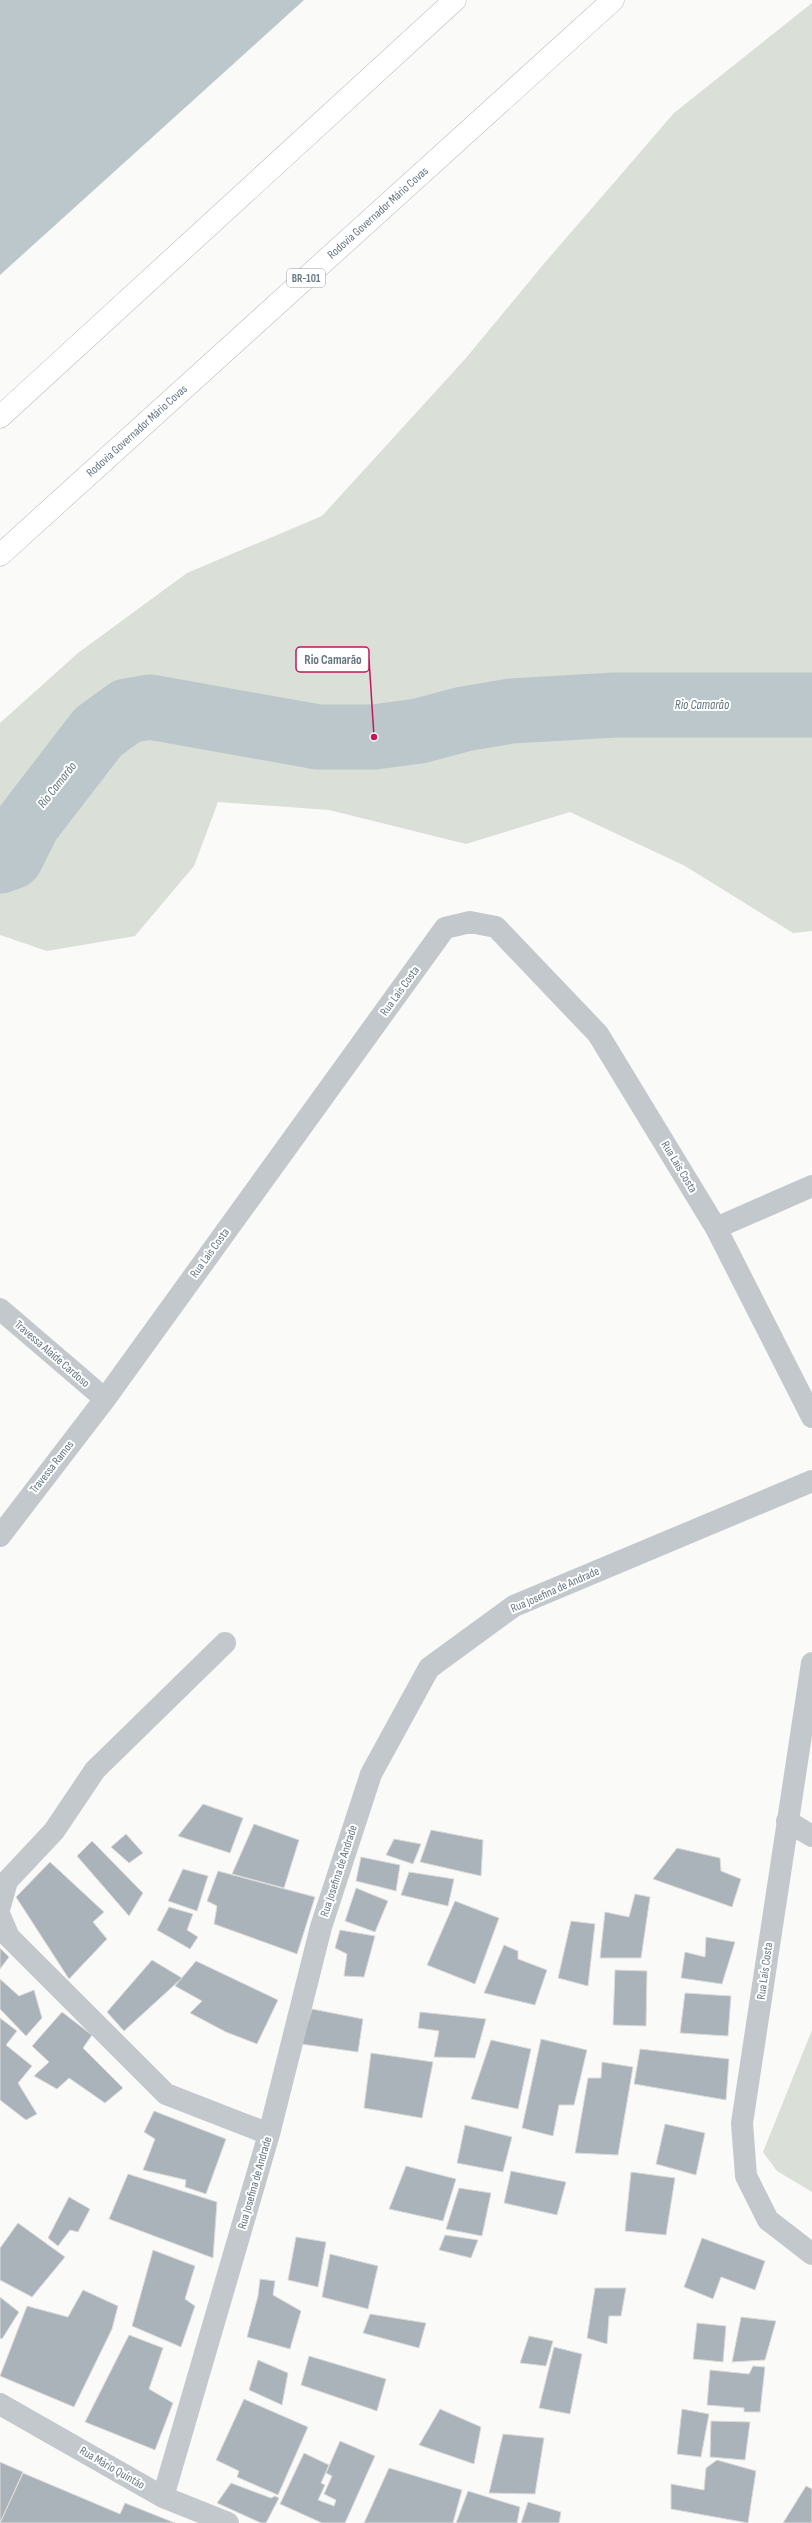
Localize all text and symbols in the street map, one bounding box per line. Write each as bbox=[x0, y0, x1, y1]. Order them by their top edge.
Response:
street label: Rodovia Governador Mário Covas bbox=[324, 164, 432, 262]
road number: BR-101 bbox=[287, 269, 325, 287]
street label: Rodovia Governador Mário Covas bbox=[83, 382, 191, 480]
callout: Rio Camarão bbox=[296, 647, 369, 672]
text: Rio Camarão bbox=[304, 652, 362, 668]
water label: Rio Camarão bbox=[675, 697, 730, 713]
water label: Rio Camarão bbox=[34, 758, 80, 811]
street label: Rua Laís Costa bbox=[377, 963, 423, 1019]
street label: Rua Laís Costa bbox=[658, 1138, 701, 1196]
street label: Rua Laís Costa bbox=[187, 1225, 233, 1281]
street label: Travessa Alaíde Cardoso bbox=[11, 1317, 93, 1391]
street label: Travessa Ramos bbox=[27, 1438, 77, 1496]
street label: Rua Josefina de Andrade bbox=[508, 1564, 602, 1616]
street label: Rua Josefina de Andrade bbox=[317, 1823, 361, 1919]
street label: Rua Laís Costa bbox=[754, 1941, 777, 2001]
street label: Rua Josefina de Andrade bbox=[235, 2135, 275, 2231]
street label: Rua Mário Quintão bbox=[77, 2443, 147, 2493]

